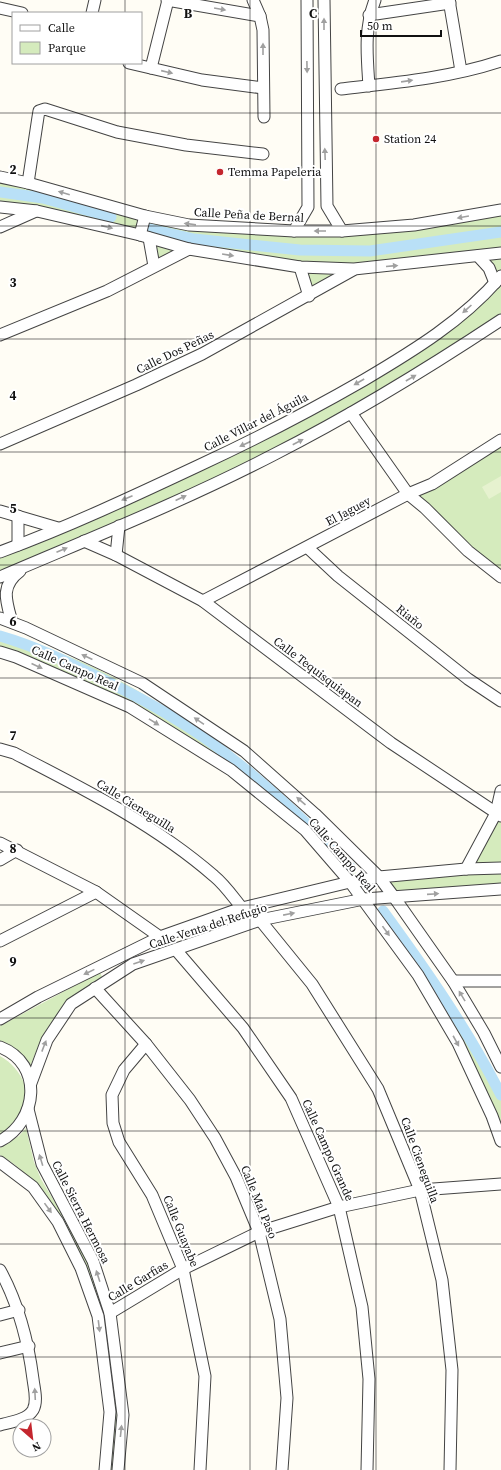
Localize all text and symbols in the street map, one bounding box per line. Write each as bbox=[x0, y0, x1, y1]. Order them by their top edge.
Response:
text: B bbox=[184, 5, 193, 22]
text: C bbox=[309, 5, 317, 22]
one-way arrow bbox=[214, 6, 226, 12]
legend bbox=[12, 12, 142, 64]
scale bar bbox=[361, 12, 441, 38]
one-way arrow bbox=[321, 17, 327, 30]
text: 50 m bbox=[367, 18, 393, 34]
text: Calle bbox=[48, 20, 75, 36]
text: Parque bbox=[48, 40, 86, 56]
one-way arrow bbox=[260, 42, 266, 55]
one-way arrow bbox=[304, 61, 311, 73]
one-way arrow bbox=[161, 70, 173, 76]
one-way arrow bbox=[401, 78, 413, 84]
place label: Station 24 bbox=[384, 131, 436, 147]
marker: Station 24 bbox=[371, 134, 381, 144]
one-way arrow bbox=[322, 147, 328, 160]
text: 2 bbox=[9, 161, 17, 178]
place label: Temma Papeleria bbox=[228, 164, 322, 180]
marker: Temma Papeleria bbox=[215, 167, 225, 177]
one-way arrow bbox=[58, 190, 70, 196]
street label: Calle Peña de Bernal bbox=[194, 204, 305, 226]
one-way arrow bbox=[456, 214, 469, 220]
one-way arrow bbox=[184, 221, 196, 227]
one-way arrow bbox=[101, 225, 113, 231]
one-way arrow bbox=[313, 228, 326, 234]
one-way arrow bbox=[222, 252, 234, 258]
one-way arrow bbox=[386, 262, 398, 269]
text: 3 bbox=[9, 274, 17, 291]
one-way arrow bbox=[462, 304, 471, 313]
street label: Calle Dos Peñas bbox=[134, 326, 216, 378]
one-way arrow bbox=[405, 374, 417, 381]
one-way arrow bbox=[353, 379, 365, 386]
text: 4 bbox=[9, 387, 17, 404]
street label: Calle Villar del Águila bbox=[201, 388, 312, 455]
one-way arrow bbox=[292, 438, 304, 445]
one-way arrow bbox=[239, 441, 251, 447]
street label: El Jaguey bbox=[323, 492, 374, 530]
one-way arrow bbox=[175, 495, 187, 501]
one-way arrow bbox=[121, 496, 133, 502]
text: 5 bbox=[9, 500, 17, 517]
one-way arrow bbox=[56, 547, 68, 554]
street label: Riaño bbox=[393, 601, 428, 633]
text: 6 bbox=[9, 613, 17, 630]
street label: Calle Tequisquiapan bbox=[270, 633, 366, 711]
street label: Calle Campo Real bbox=[29, 642, 121, 695]
one-way arrow bbox=[81, 654, 92, 660]
one-way arrow bbox=[31, 663, 42, 669]
one-way arrow bbox=[194, 717, 204, 725]
one-way arrow bbox=[148, 718, 160, 725]
text: 7 bbox=[9, 727, 17, 744]
street label: Calle Cieneguilla bbox=[93, 775, 179, 837]
one-way arrow bbox=[296, 796, 306, 806]
street label: Calle Campo Real bbox=[305, 814, 379, 896]
text: 8 bbox=[9, 840, 17, 857]
one-way arrow bbox=[427, 890, 439, 897]
street label: Calle Venta del Refugio bbox=[147, 899, 269, 953]
one-way arrow bbox=[283, 911, 296, 917]
one-way arrow bbox=[382, 926, 390, 936]
text: 9 bbox=[9, 953, 17, 970]
one-way arrow bbox=[134, 959, 146, 965]
one-way arrow bbox=[83, 969, 95, 975]
one-way arrow bbox=[459, 990, 466, 1002]
one-way arrow bbox=[453, 1035, 459, 1046]
one-way arrow bbox=[42, 1040, 48, 1052]
street label: Calle Campo Grande bbox=[298, 1097, 358, 1203]
street label: Calle Cieneguilla bbox=[397, 1115, 443, 1206]
one-way arrow bbox=[38, 1153, 44, 1165]
street label: Calle Sierra Hermosa bbox=[48, 1158, 114, 1267]
street label: Calle Mal Paso bbox=[237, 1163, 281, 1241]
street label: Calle Guayabe bbox=[159, 1193, 203, 1269]
one-way arrow bbox=[44, 1202, 52, 1213]
street label: Calle Garfias bbox=[105, 1257, 171, 1305]
one-way arrow bbox=[95, 1270, 101, 1282]
one-way arrow bbox=[96, 1320, 102, 1332]
one-way arrow bbox=[31, 1388, 38, 1400]
north arrow bbox=[12, 1418, 52, 1458]
one-way arrow bbox=[118, 1425, 125, 1437]
text: N bbox=[29, 1438, 44, 1455]

